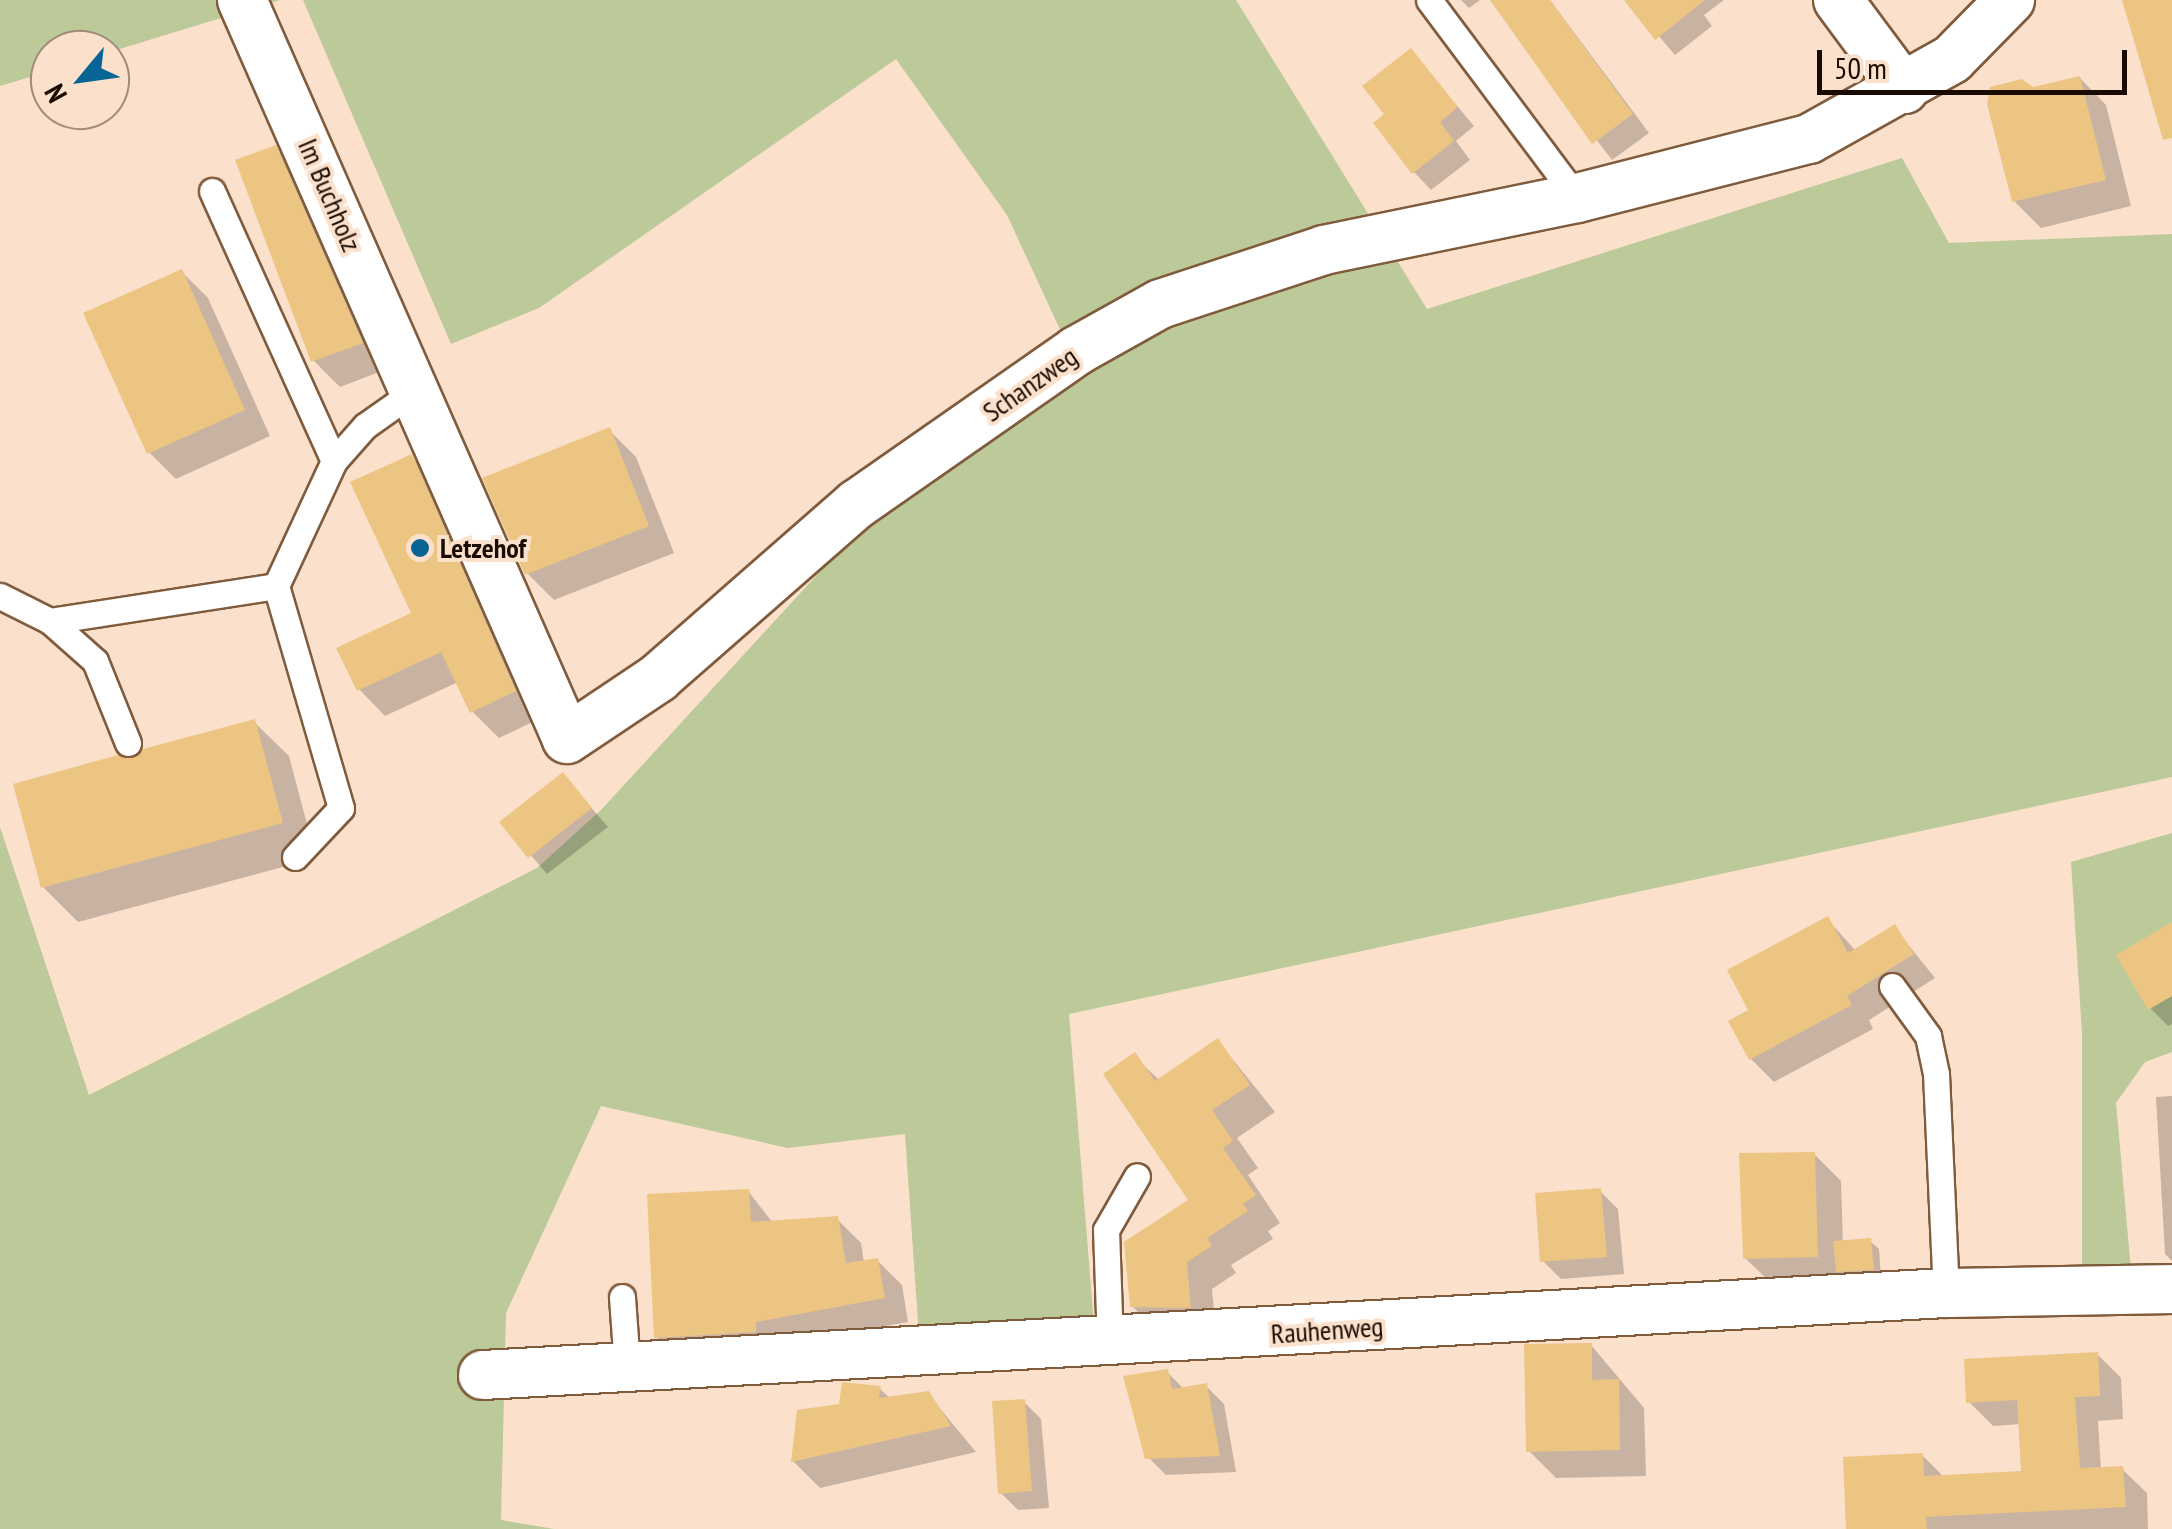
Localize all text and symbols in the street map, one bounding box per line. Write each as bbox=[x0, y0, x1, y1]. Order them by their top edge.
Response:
north arrow bbox=[30, 30, 130, 130]
scale bar bbox=[1822, 30, 2132, 92]
text: 50 m bbox=[1834, 48, 1887, 87]
text: N bbox=[35, 78, 75, 109]
street label: Im Buchholz bbox=[291, 134, 369, 256]
street label: Schanzweg bbox=[976, 339, 1084, 429]
place label: Letzehof bbox=[440, 531, 526, 565]
marker: Letzehof bbox=[409, 537, 431, 559]
street label: Rauhenweg bbox=[1270, 1309, 1384, 1351]

